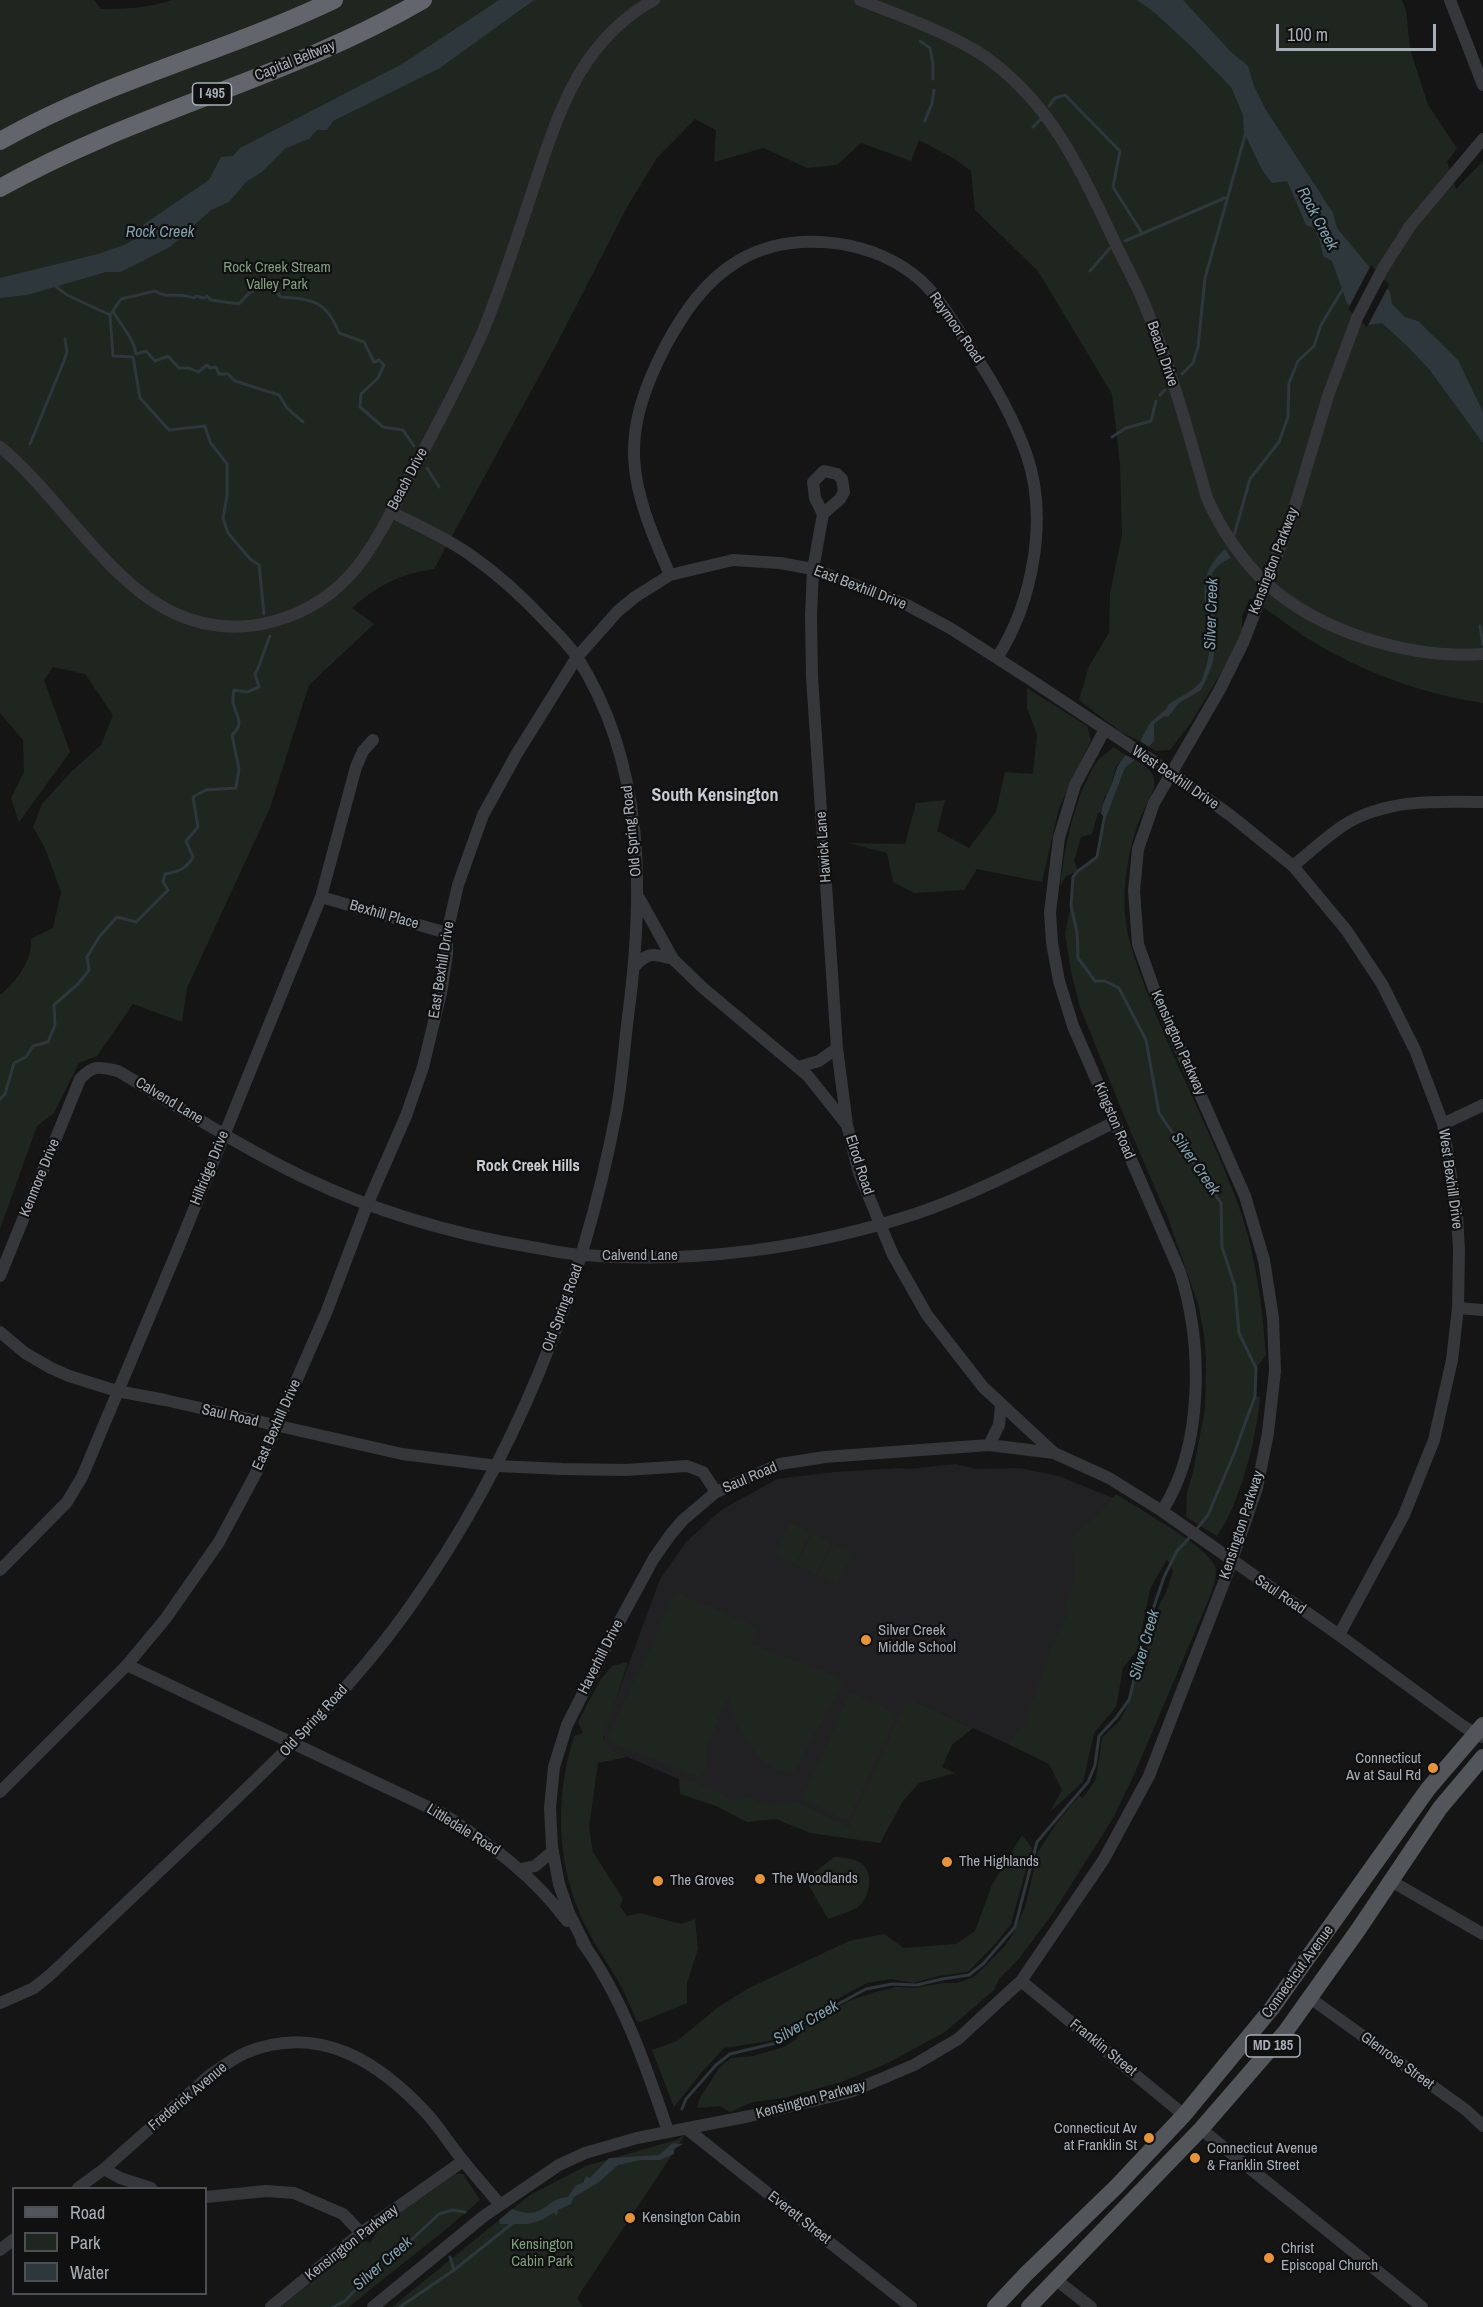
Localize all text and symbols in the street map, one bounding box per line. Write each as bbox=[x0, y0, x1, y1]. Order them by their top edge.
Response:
scale bar bbox=[1279, 12, 1440, 50]
text: 100 m bbox=[1287, 22, 1328, 47]
street label: Capital Beltway bbox=[252, 37, 338, 85]
road number: I 495 bbox=[192, 83, 232, 105]
water label: Rock Creek bbox=[1292, 184, 1342, 254]
water label: Rock Creek bbox=[126, 223, 194, 243]
park label: Rock Creek Stream Valley Park bbox=[223, 259, 331, 294]
street label: Raymoor Road bbox=[925, 289, 987, 367]
street label: Beach Drive bbox=[1142, 319, 1182, 389]
street label: Beach Drive bbox=[384, 445, 432, 513]
street label: Kensington Parkway bbox=[1245, 505, 1303, 617]
street label: East Bexhill Drive bbox=[811, 562, 909, 614]
water label: Silver Creek bbox=[1201, 578, 1223, 650]
street label: West Bexhill Drive bbox=[1128, 742, 1222, 814]
street label: Old Spring Road bbox=[618, 785, 646, 877]
district label: South Kensington bbox=[651, 785, 779, 807]
street label: Hawick Lane bbox=[813, 811, 835, 883]
street label: Bexhill Place bbox=[347, 897, 421, 933]
street label: East Bexhill Drive bbox=[425, 920, 459, 1020]
street label: Kensington Parkway bbox=[1147, 988, 1209, 1098]
street label: Calvend Lane bbox=[132, 1074, 206, 1128]
street label: Kingston Road bbox=[1090, 1080, 1138, 1162]
street label: Hillridge Drive bbox=[187, 1128, 233, 1208]
street label: West Bexhill Drive bbox=[1434, 1128, 1466, 1230]
water label: Silver Creek bbox=[1166, 1129, 1224, 1199]
street label: Elrod Road bbox=[841, 1133, 877, 1197]
street label: Kenmore Drive bbox=[16, 1136, 64, 1220]
district label: Rock Creek Hills bbox=[476, 1157, 580, 1177]
street label: Calvend Lane bbox=[602, 1247, 678, 1265]
street label: Old Spring Road bbox=[539, 1262, 587, 1354]
street label: East Bexhill Drive bbox=[249, 1377, 305, 1473]
street label: Saul Road bbox=[200, 1401, 260, 1431]
street label: Saul Road bbox=[720, 1458, 780, 1498]
street label: Kensington Parkway bbox=[1216, 1469, 1268, 1581]
street label: Saul Road bbox=[1251, 1571, 1309, 1619]
water label: Silver Creek bbox=[1126, 1608, 1164, 1682]
street label: Haverhill Drive bbox=[575, 1617, 627, 1697]
place label: Silver Creek Middle School bbox=[878, 1622, 956, 1657]
marker: Silver Creek Middle School bbox=[859, 1633, 873, 1647]
street label: Old Spring Road bbox=[276, 1681, 352, 1761]
place label: Connecticut Av at Saul Rd bbox=[1346, 1750, 1421, 1785]
marker: Connecticut Av at Saul Rd bbox=[1426, 1761, 1440, 1775]
street label: Littledale Road bbox=[423, 1800, 503, 1860]
place label: The Highlands bbox=[959, 1853, 1039, 1871]
marker: The Highlands bbox=[940, 1855, 954, 1869]
place label: The Woodlands bbox=[772, 1870, 858, 1888]
place label: The Groves bbox=[670, 1872, 734, 1890]
marker: The Woodlands bbox=[753, 1872, 767, 1886]
marker: The Groves bbox=[651, 1874, 665, 1888]
street label: Connecticut Avenue bbox=[1258, 1922, 1338, 2022]
water label: Silver Creek bbox=[770, 1997, 842, 2049]
street label: Franklin Street bbox=[1066, 2016, 1140, 2080]
street label: Glenrose Street bbox=[1357, 2028, 1437, 2094]
road number: MD 185 bbox=[1246, 2035, 1300, 2057]
street label: Frederick Avenue bbox=[145, 2059, 231, 2135]
street label: Kensington Parkway bbox=[754, 2077, 868, 2123]
place label: Connecticut Av at Franklin St bbox=[1054, 2120, 1137, 2155]
marker: Connecticut Av at Franklin St bbox=[1142, 2131, 1156, 2145]
place label: Connecticut Avenue & Franklin Street bbox=[1207, 2140, 1318, 2175]
marker: Connecticut Avenue & Franklin Street bbox=[1188, 2151, 1202, 2165]
legend bbox=[12, 2187, 207, 2295]
street label: Everett Street bbox=[764, 2188, 834, 2248]
text: Road bbox=[70, 2200, 105, 2225]
street label: Kensington Parkway bbox=[302, 2201, 402, 2285]
place label: Kensington Cabin bbox=[642, 2209, 740, 2227]
marker: Kensington Cabin bbox=[623, 2211, 637, 2225]
text: Park bbox=[70, 2230, 100, 2255]
water label: Silver Creek bbox=[349, 2233, 417, 2295]
park label: Kensington Cabin Park bbox=[511, 2236, 573, 2271]
place label: Christ Episcopal Church bbox=[1281, 2240, 1378, 2275]
marker: Christ Episcopal Church bbox=[1262, 2251, 1276, 2265]
text: Water bbox=[70, 2260, 109, 2285]

